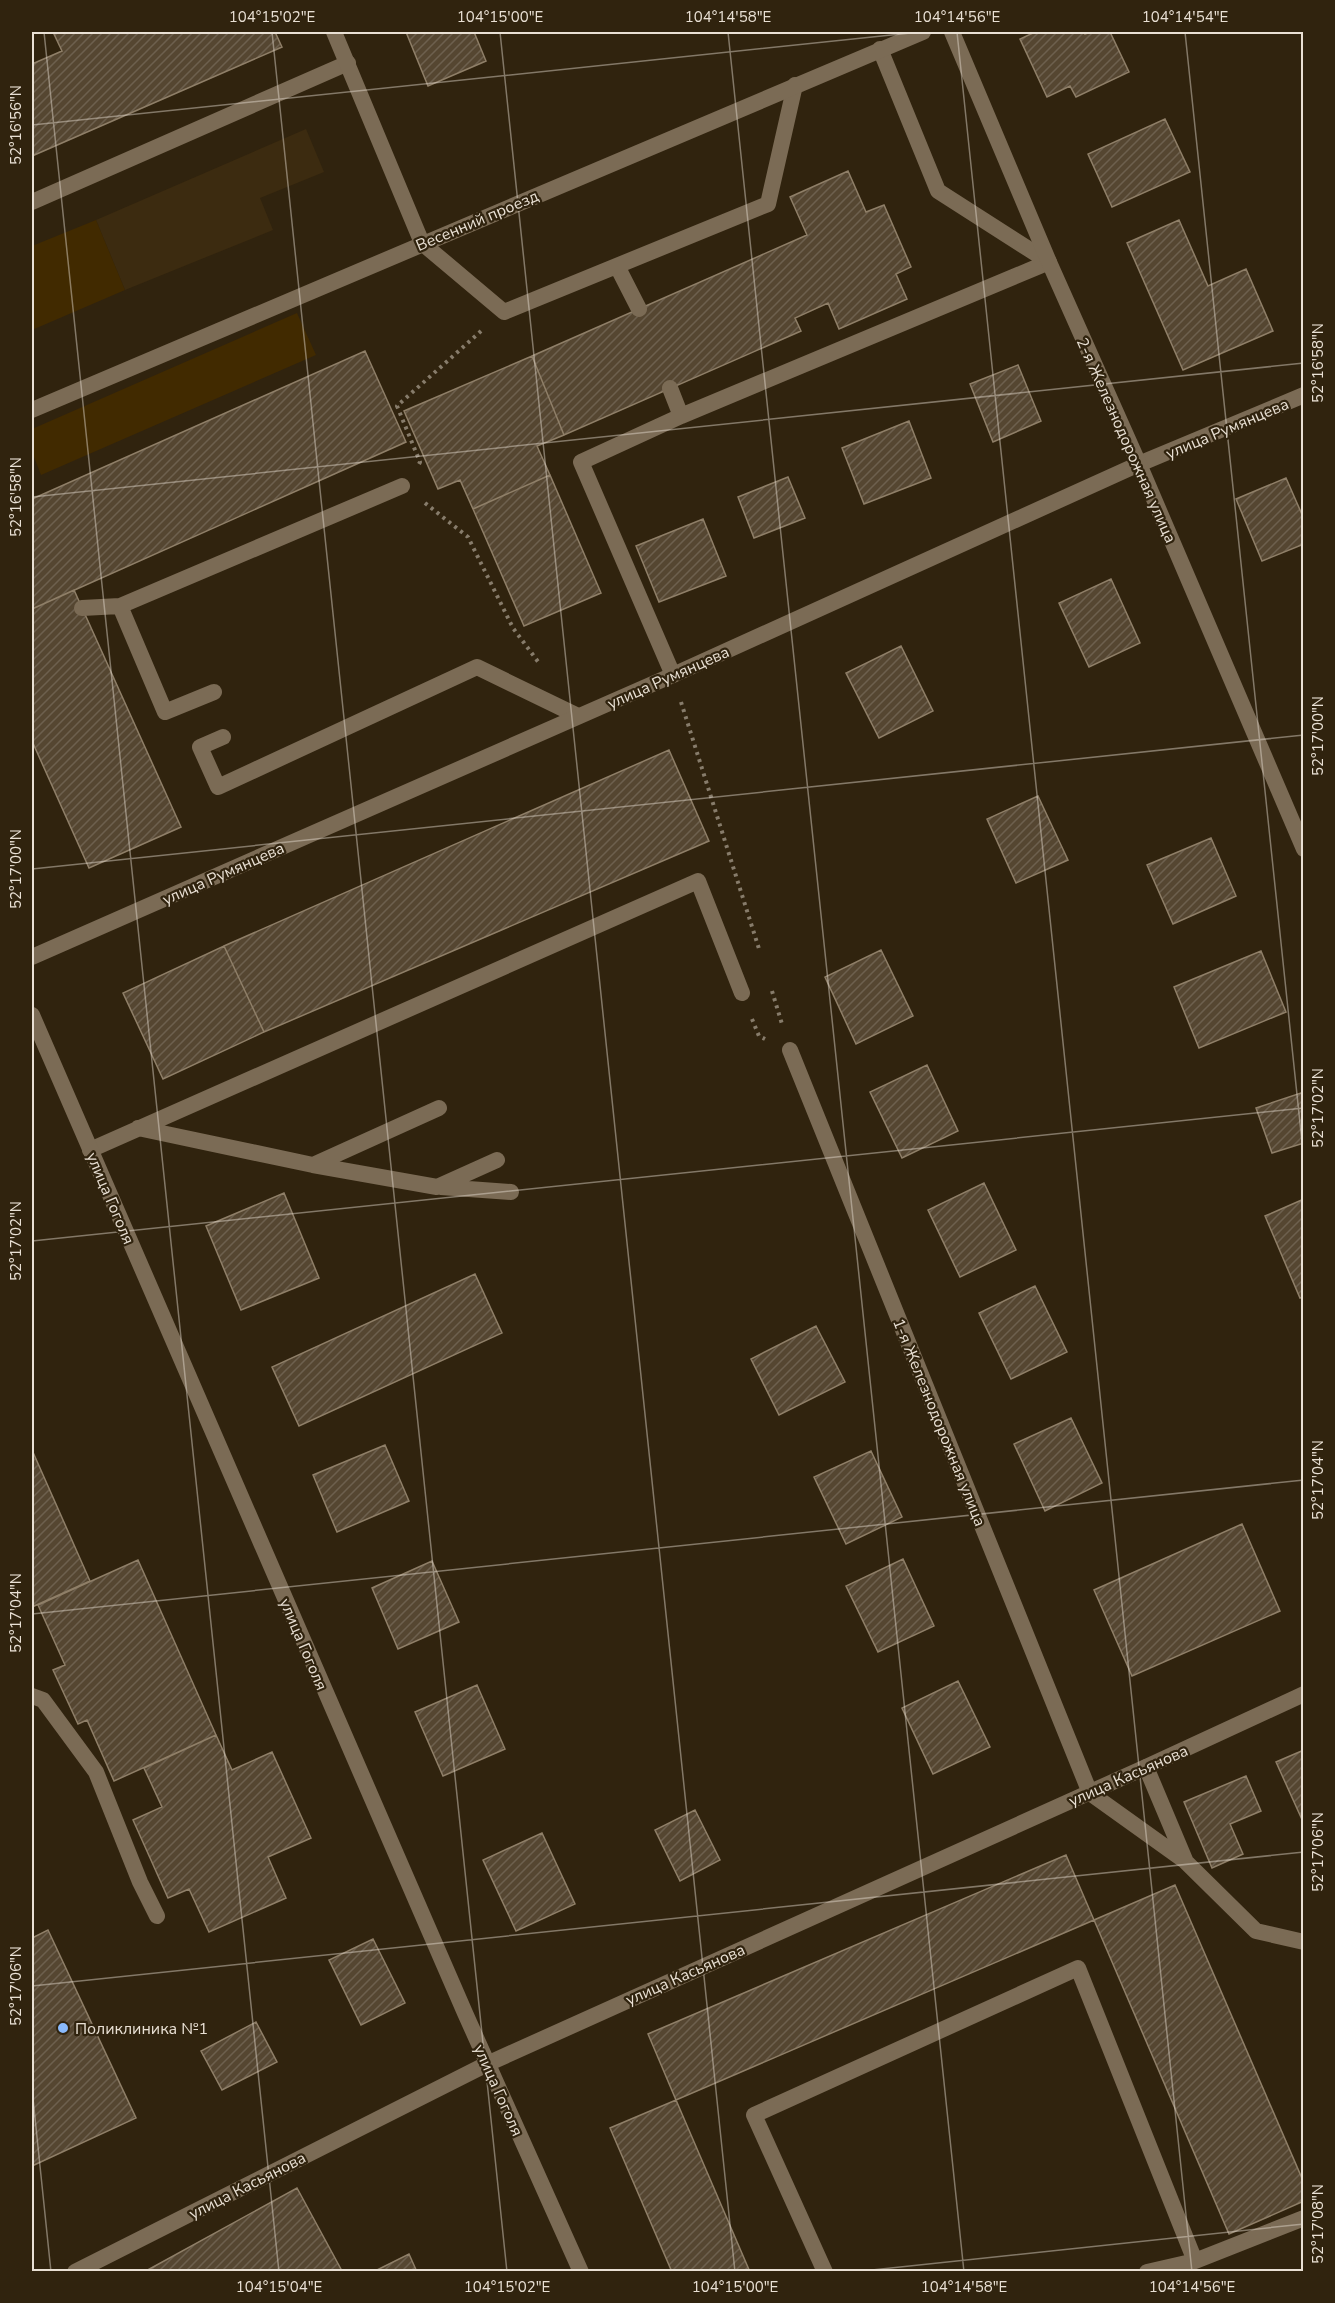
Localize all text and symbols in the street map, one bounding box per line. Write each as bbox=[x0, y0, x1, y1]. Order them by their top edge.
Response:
text: 104°15'02"E bbox=[229, 7, 315, 27]
text: 104°15'00"E bbox=[457, 7, 543, 27]
text: 104°14'58"E bbox=[685, 7, 771, 27]
text: 104°14'56"E bbox=[914, 7, 1000, 27]
text: 104°14'54"E bbox=[1142, 7, 1228, 27]
text: 52°16'56"N bbox=[6, 85, 26, 165]
street label: Весенний проезд bbox=[413, 185, 543, 257]
text: 52°16'58"N bbox=[1308, 323, 1328, 403]
street label: 2-я Железнодорожная улица bbox=[1071, 334, 1181, 546]
street label: улица Румянцева bbox=[1163, 393, 1292, 465]
text: 52°16'58"N bbox=[6, 457, 26, 537]
street label: улица Румянцева bbox=[604, 641, 733, 715]
text: 52°17'00"N bbox=[1308, 696, 1328, 776]
text: 52°17'00"N bbox=[6, 829, 26, 909]
street label: улица Румянцева bbox=[159, 837, 288, 911]
text: 52°17'02"N bbox=[1308, 1068, 1328, 1148]
street label: улица Гоголя bbox=[81, 1149, 139, 1248]
text: 52°17'02"N bbox=[6, 1201, 26, 1281]
street label: 1-я Железнодорожная улица bbox=[887, 1315, 991, 1530]
text: 52°17'04"N bbox=[1308, 1440, 1328, 1520]
text: 52°17'04"N bbox=[6, 1573, 26, 1653]
street label: улица Гоголя bbox=[274, 1595, 332, 1694]
street label: улица Касьянова bbox=[1065, 1740, 1192, 1812]
text: 52°17'06"N bbox=[1308, 1812, 1328, 1892]
street label: улица Касьянова bbox=[622, 1939, 749, 2011]
text: 52°17'06"N bbox=[6, 1946, 26, 2026]
place label: Поликлиника №1 bbox=[75, 2018, 208, 2040]
marker: Поликлиника №1 bbox=[56, 2021, 70, 2035]
street label: улица Гоголя bbox=[468, 2041, 528, 2140]
street label: улица Касьянова bbox=[185, 2147, 310, 2225]
text: 52°17'08"N bbox=[1308, 2184, 1328, 2264]
text: 104°15'04"E bbox=[236, 2277, 322, 2297]
text: 104°15'02"E bbox=[464, 2277, 550, 2297]
text: 104°15'00"E bbox=[692, 2277, 778, 2297]
text: 104°14'58"E bbox=[921, 2277, 1007, 2297]
text: 104°14'56"E bbox=[1149, 2277, 1235, 2297]

